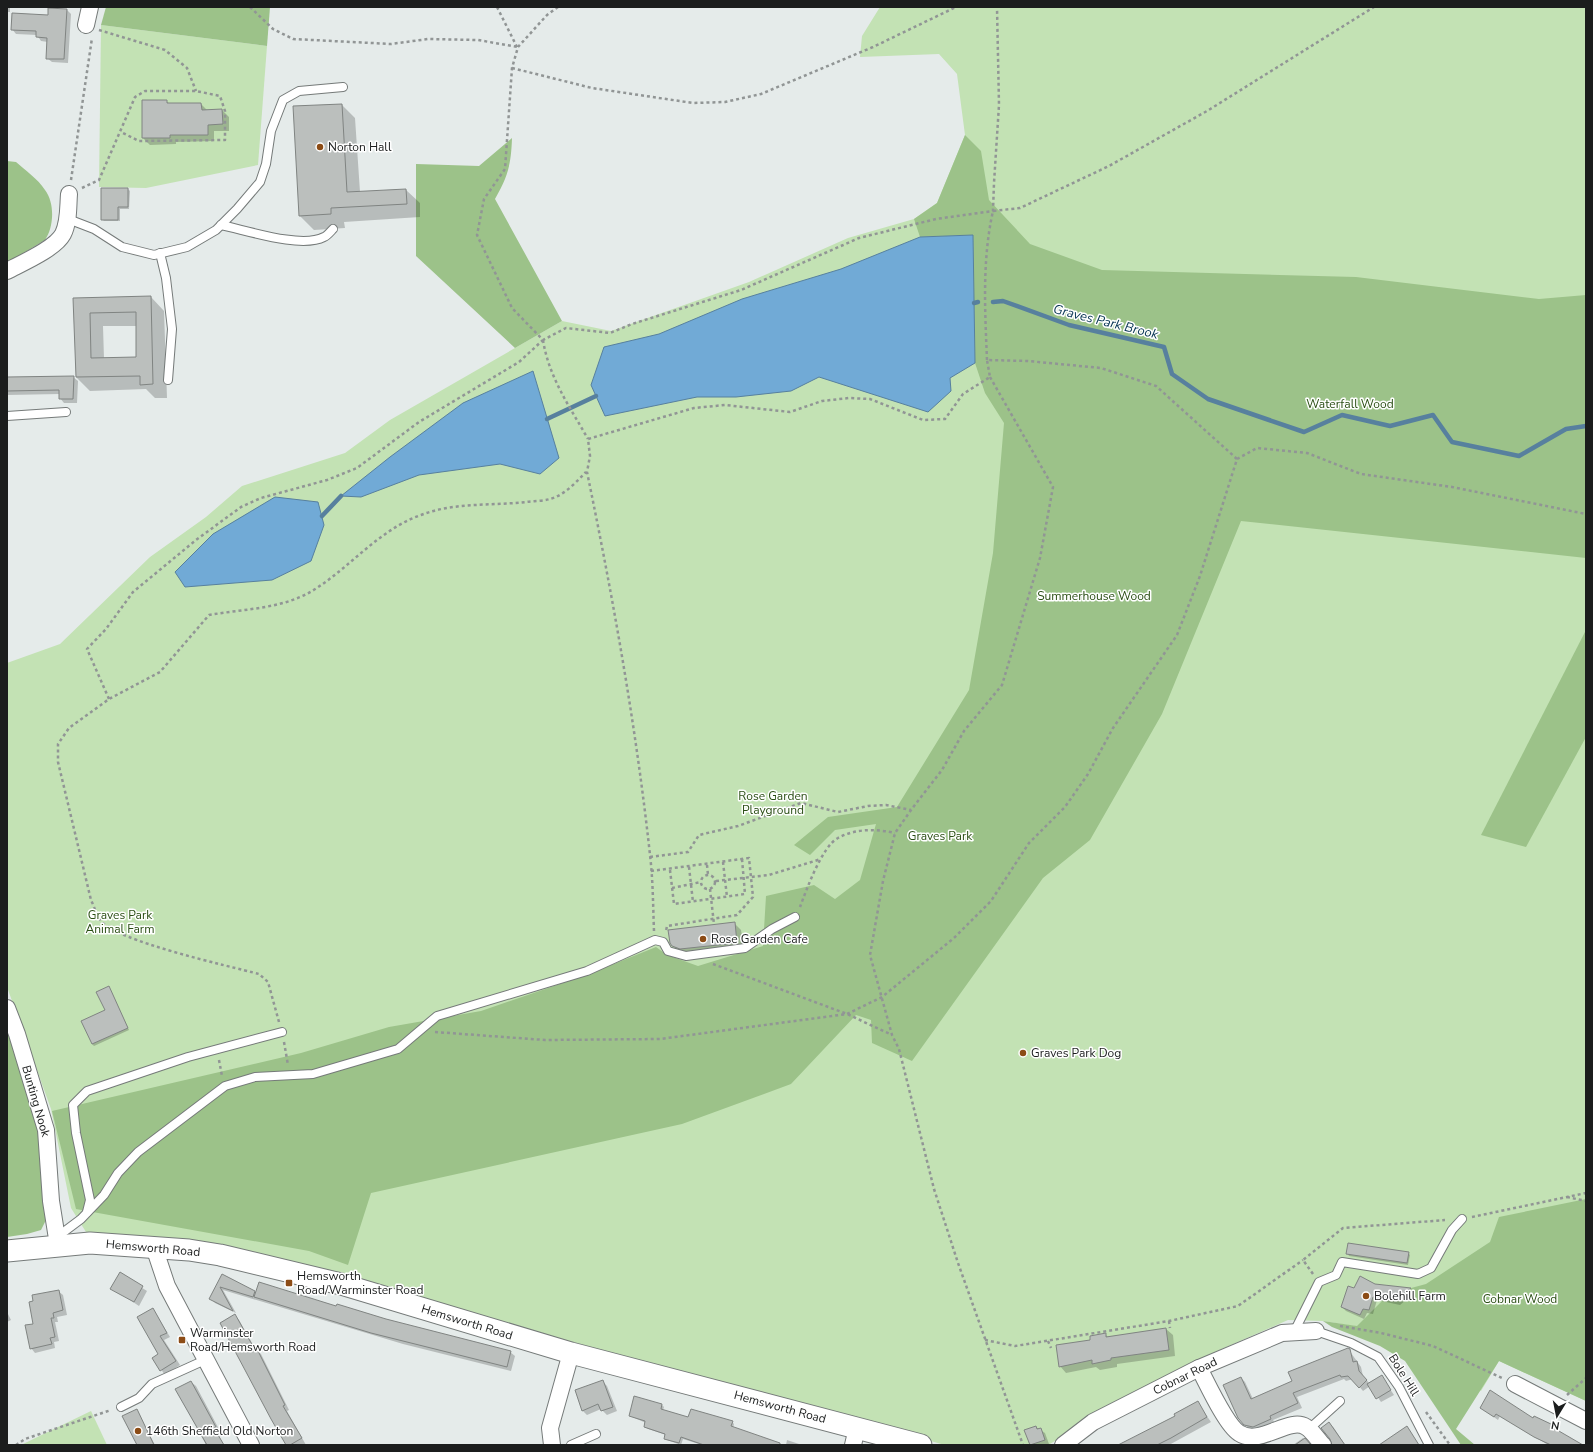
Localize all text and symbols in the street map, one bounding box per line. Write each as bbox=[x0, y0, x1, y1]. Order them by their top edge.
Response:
place label: Norton Hall bbox=[328, 139, 392, 155]
marker: Norton Hall bbox=[315, 142, 325, 152]
water label: Graves Park Brook bbox=[1051, 300, 1161, 344]
park label: Waterfall Wood bbox=[1306, 396, 1394, 412]
park label: Summerhouse Wood bbox=[1037, 588, 1151, 604]
park label: Rose Garden Playground bbox=[738, 788, 808, 818]
park label: Graves Park bbox=[908, 828, 973, 844]
park label: Graves Park Animal Farm bbox=[86, 907, 154, 937]
place label: Rose Garden Cafe bbox=[711, 931, 808, 947]
marker: Rose Garden Cafe bbox=[698, 934, 708, 944]
place label: Graves Park Dog bbox=[1031, 1045, 1121, 1061]
marker: Graves Park Dog bbox=[1018, 1048, 1028, 1058]
street label: Bunting Nook bbox=[18, 1063, 54, 1140]
street label: Hemsworth Road bbox=[105, 1236, 201, 1260]
place label: Hemsworth Road/Warminster Road bbox=[297, 1268, 423, 1298]
marker: Hemsworth Road/Warminster Road bbox=[284, 1278, 294, 1288]
place label: Bolehill Farm bbox=[1374, 1288, 1446, 1304]
marker: Bolehill Farm bbox=[1361, 1291, 1371, 1301]
park label: Cobnar Wood bbox=[1483, 1291, 1557, 1307]
street label: Hemsworth Road bbox=[419, 1300, 515, 1344]
place label: Warminster Road/Hemsworth Road bbox=[190, 1325, 316, 1355]
marker: Warminster Road/Hemsworth Road bbox=[177, 1335, 187, 1345]
street label: Bole Hill bbox=[1385, 1351, 1423, 1399]
street label: Cobnar Road bbox=[1150, 1354, 1220, 1398]
street label: Hemsworth Road bbox=[732, 1387, 828, 1427]
north arrow bbox=[1537, 1396, 1577, 1436]
text: N bbox=[1550, 1417, 1561, 1433]
place label: 146th Sheffield Old Norton bbox=[146, 1423, 293, 1439]
marker: 146th Sheffield Old Norton bbox=[133, 1426, 143, 1436]

